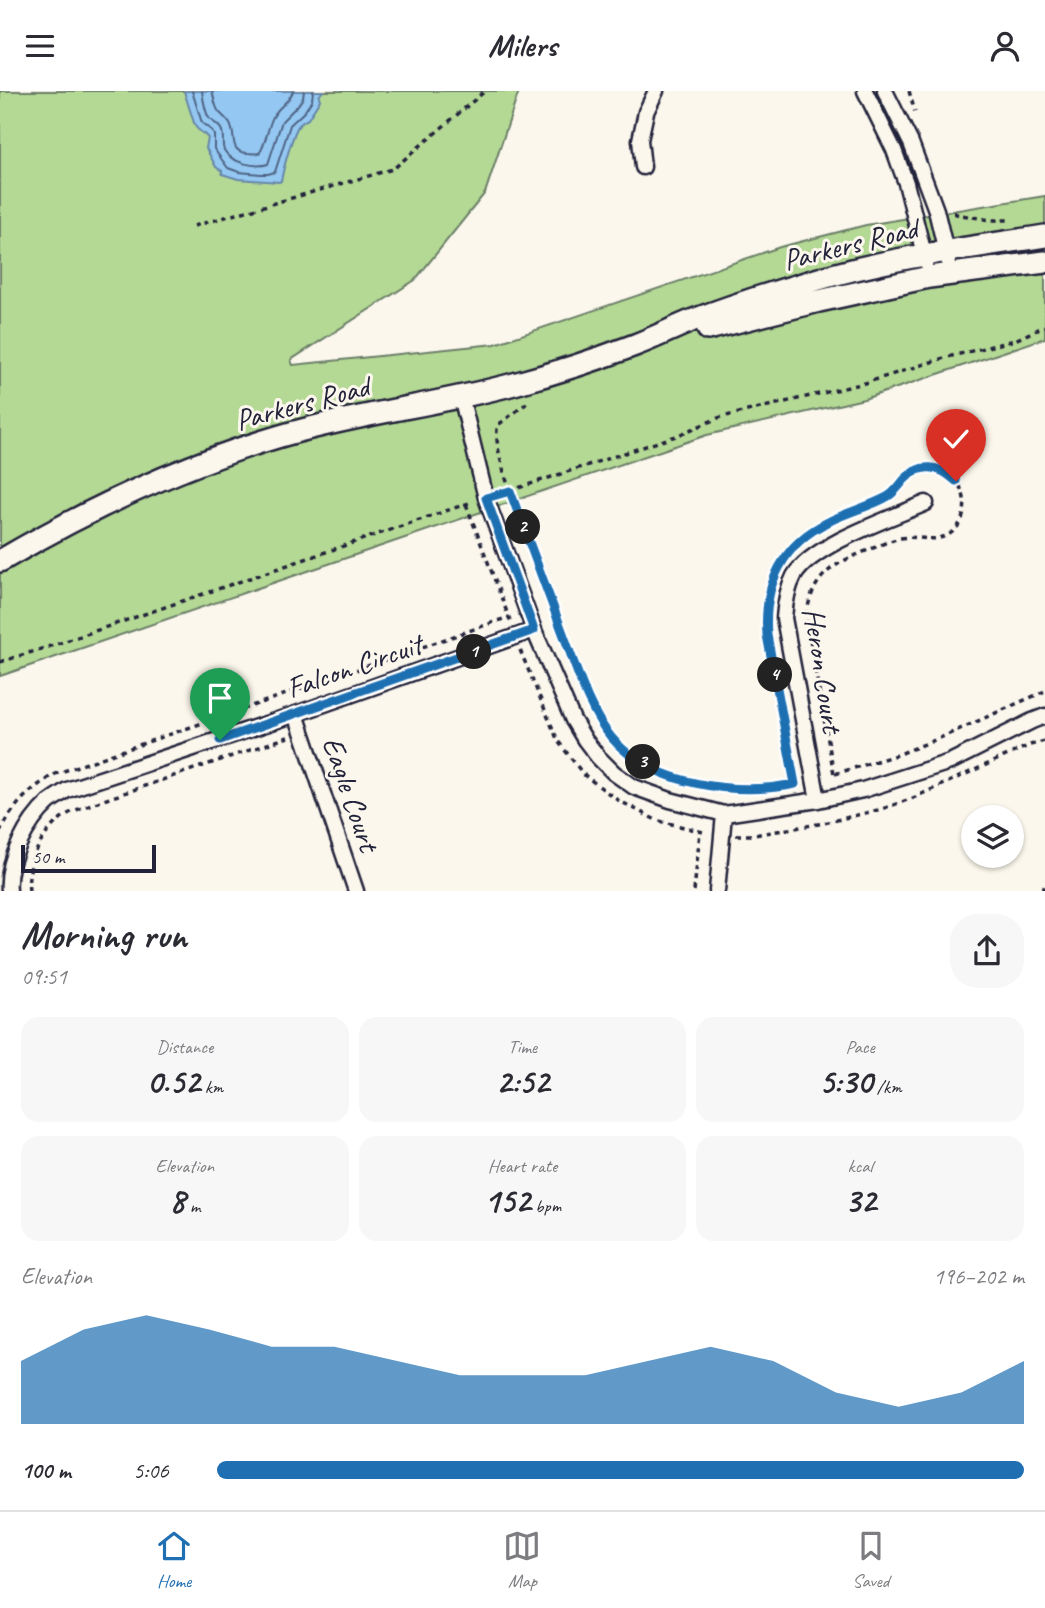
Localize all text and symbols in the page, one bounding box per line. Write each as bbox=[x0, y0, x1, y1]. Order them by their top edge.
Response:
text: Milers bbox=[488, 25, 557, 66]
icon: menu bbox=[21, 27, 59, 65]
icon: person bbox=[986, 27, 1024, 65]
street label: Parkers Road bbox=[779, 208, 925, 279]
street label: Parkers Road bbox=[231, 366, 377, 439]
pin bbox=[926, 409, 986, 481]
icon: check bbox=[937, 420, 975, 458]
pin: 2 bbox=[505, 509, 540, 544]
text: 2 bbox=[518, 514, 527, 538]
street label: Heron Court bbox=[794, 605, 852, 738]
street label: Falcon Circuit bbox=[281, 624, 430, 707]
pin: 1 bbox=[456, 635, 491, 669]
text: 1 bbox=[469, 639, 478, 663]
pin: 4 bbox=[758, 657, 792, 693]
text: 4 bbox=[770, 662, 779, 686]
pin bbox=[190, 668, 250, 740]
icon: arrive bbox=[201, 679, 239, 717]
street label: Eagle Court bbox=[314, 732, 389, 859]
pin: 3 bbox=[626, 745, 660, 779]
text: 3 bbox=[638, 749, 647, 773]
map controls bbox=[961, 805, 1024, 868]
button: layers bbox=[961, 805, 1024, 868]
scale bar bbox=[21, 841, 156, 873]
text: 50 m bbox=[32, 845, 64, 869]
text: Morning run bbox=[21, 912, 187, 959]
button: share bbox=[950, 914, 1024, 988]
text: 09:51 bbox=[21, 962, 67, 991]
text: Distance bbox=[156, 1035, 213, 1059]
text: Time bbox=[508, 1035, 537, 1059]
text: Pace bbox=[846, 1035, 875, 1059]
text: 0.52 bbox=[146, 1059, 200, 1104]
text: 2:52 bbox=[496, 1059, 549, 1104]
text: 5:30 bbox=[819, 1059, 872, 1104]
text: km bbox=[200, 1075, 223, 1099]
text: /km bbox=[872, 1075, 902, 1099]
text: Elevation bbox=[156, 1154, 214, 1178]
text: Heart rate bbox=[488, 1154, 557, 1178]
text: kcal bbox=[848, 1154, 873, 1178]
text: 8 bbox=[169, 1178, 185, 1223]
text: 152 bbox=[484, 1178, 531, 1223]
text: 32 bbox=[844, 1178, 876, 1223]
text: m bbox=[185, 1194, 200, 1218]
text: bpm bbox=[531, 1194, 561, 1218]
text: Elevation bbox=[21, 1262, 92, 1291]
text: 196–202 m bbox=[933, 1262, 1024, 1291]
text: 100 m bbox=[21, 1456, 71, 1485]
text: 5:06 bbox=[133, 1456, 169, 1485]
tab: Home bbox=[155, 1527, 193, 1593]
tab: Map bbox=[503, 1527, 541, 1593]
tab: Saved bbox=[852, 1527, 890, 1593]

